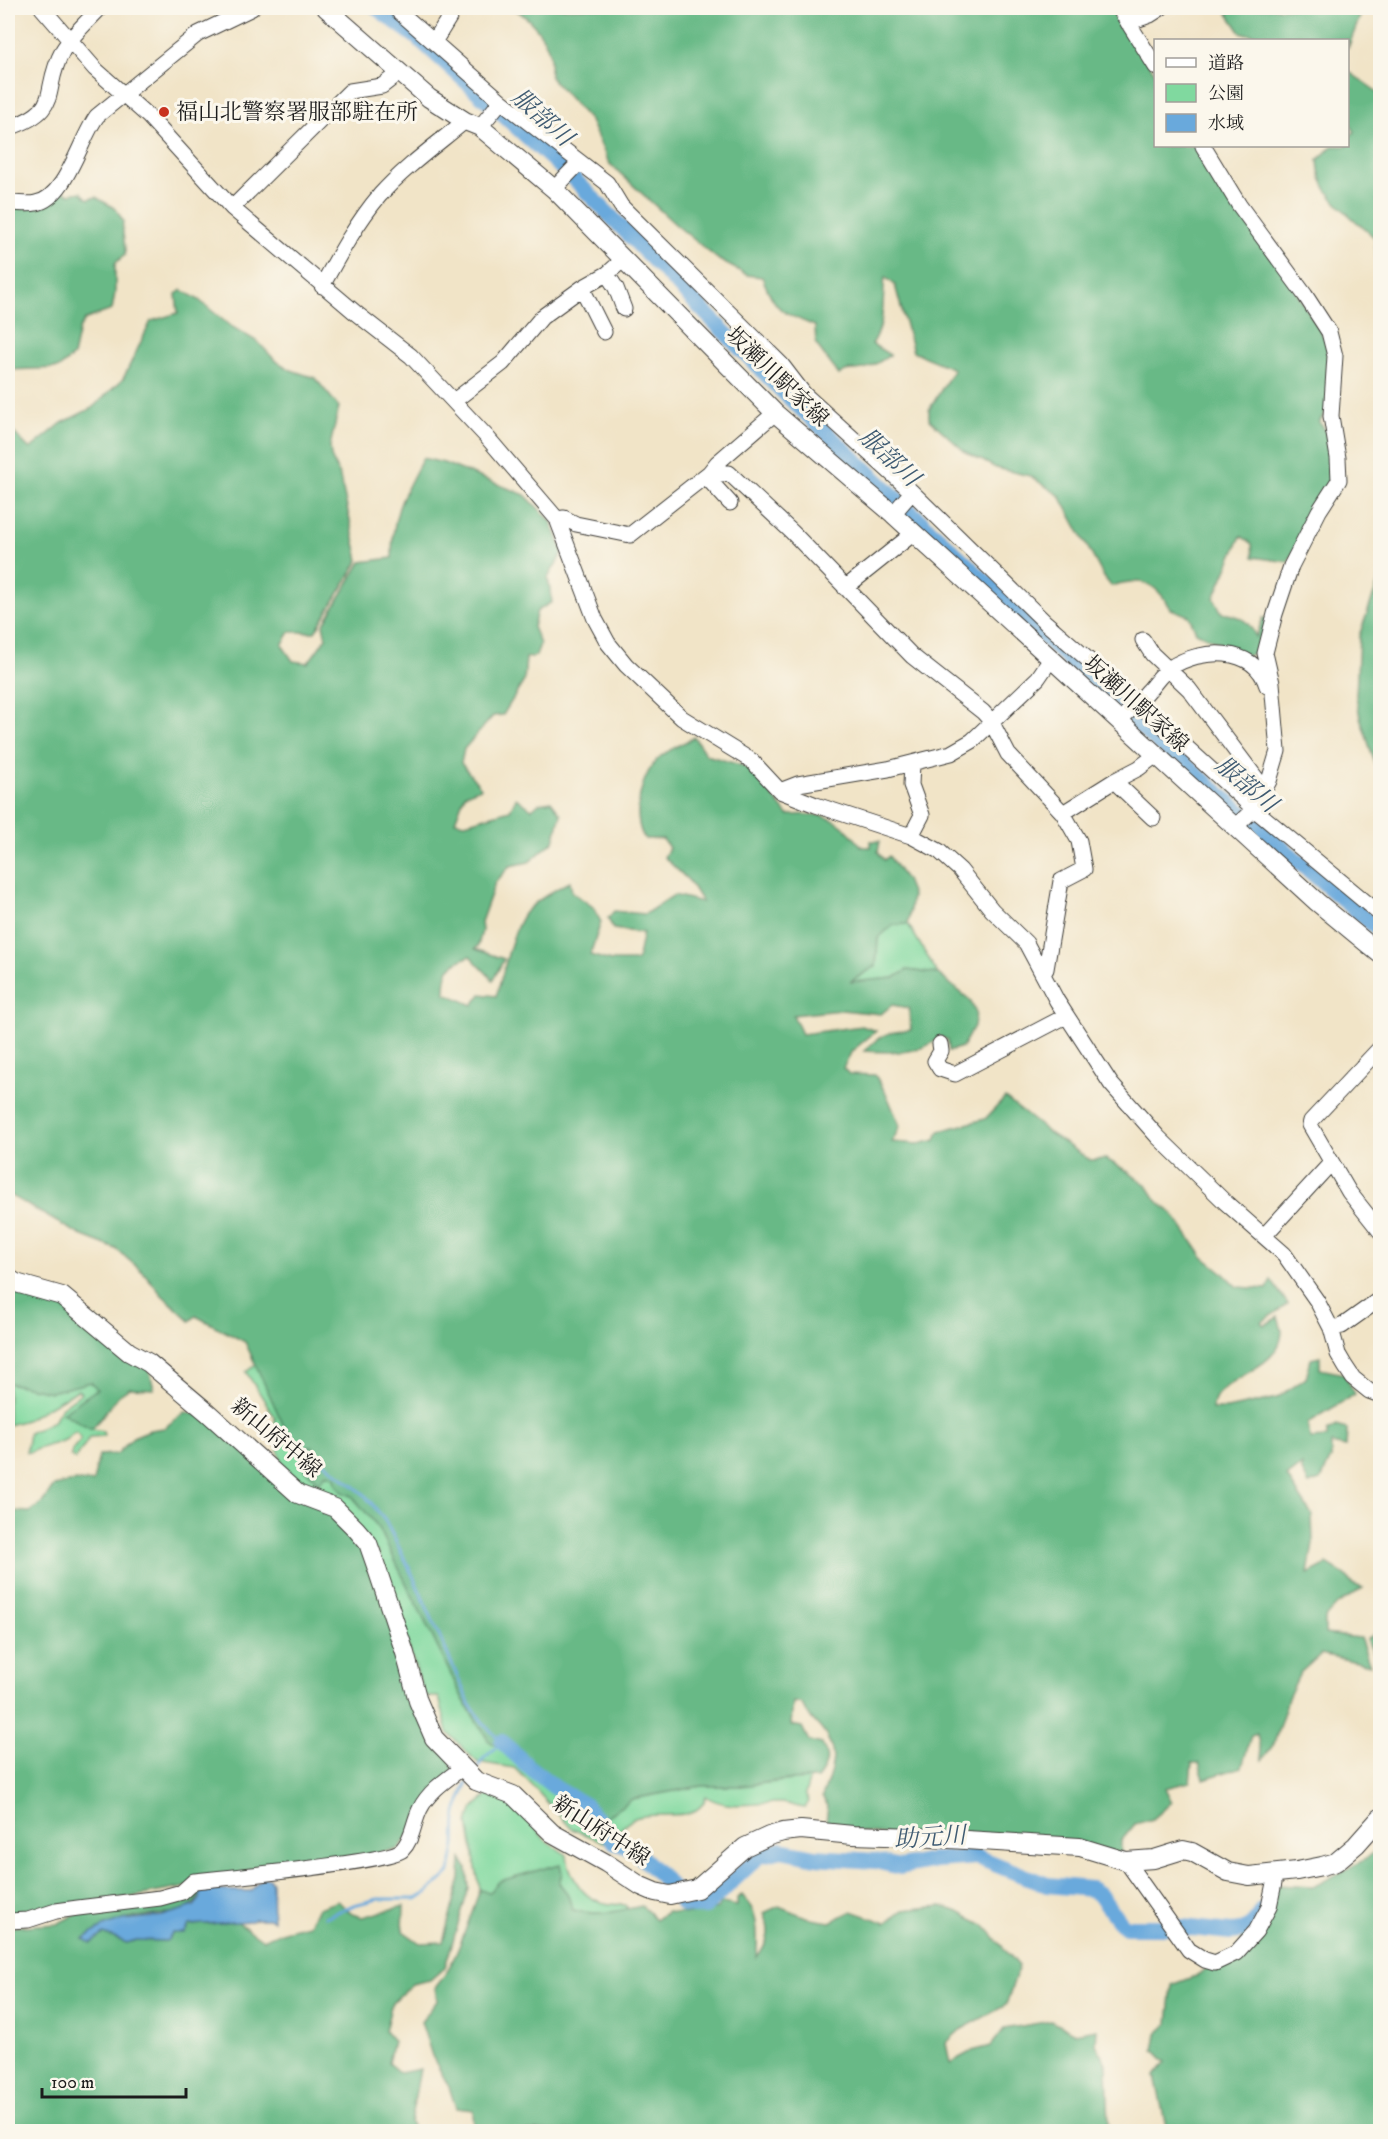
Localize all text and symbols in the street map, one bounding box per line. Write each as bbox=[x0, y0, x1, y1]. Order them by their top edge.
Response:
legend bbox=[1154, 39, 1349, 147]
text: 道路 bbox=[1208, 53, 1244, 75]
water label: 服部川 bbox=[505, 83, 581, 155]
text: 公園 bbox=[1208, 83, 1244, 105]
place label: 福山北警察署服部駐在所 bbox=[176, 99, 418, 126]
marker: 福山北警察署服部駐在所 bbox=[157, 105, 171, 119]
text: 水域 bbox=[1208, 113, 1244, 135]
street label: 坂瀬川駅家線 bbox=[720, 321, 834, 433]
water label: 服部川 bbox=[852, 422, 928, 496]
street label: 坂瀬川駅家線 bbox=[1078, 650, 1194, 758]
water label: 服部川 bbox=[1209, 750, 1286, 822]
street label: 新山府中線 bbox=[225, 1392, 327, 1484]
street label: 新山府中線 bbox=[548, 1790, 654, 1872]
water label: 助元川 bbox=[893, 1820, 970, 1855]
scale bar bbox=[42, 2061, 186, 2099]
text: 100 m bbox=[51, 2072, 94, 2094]

